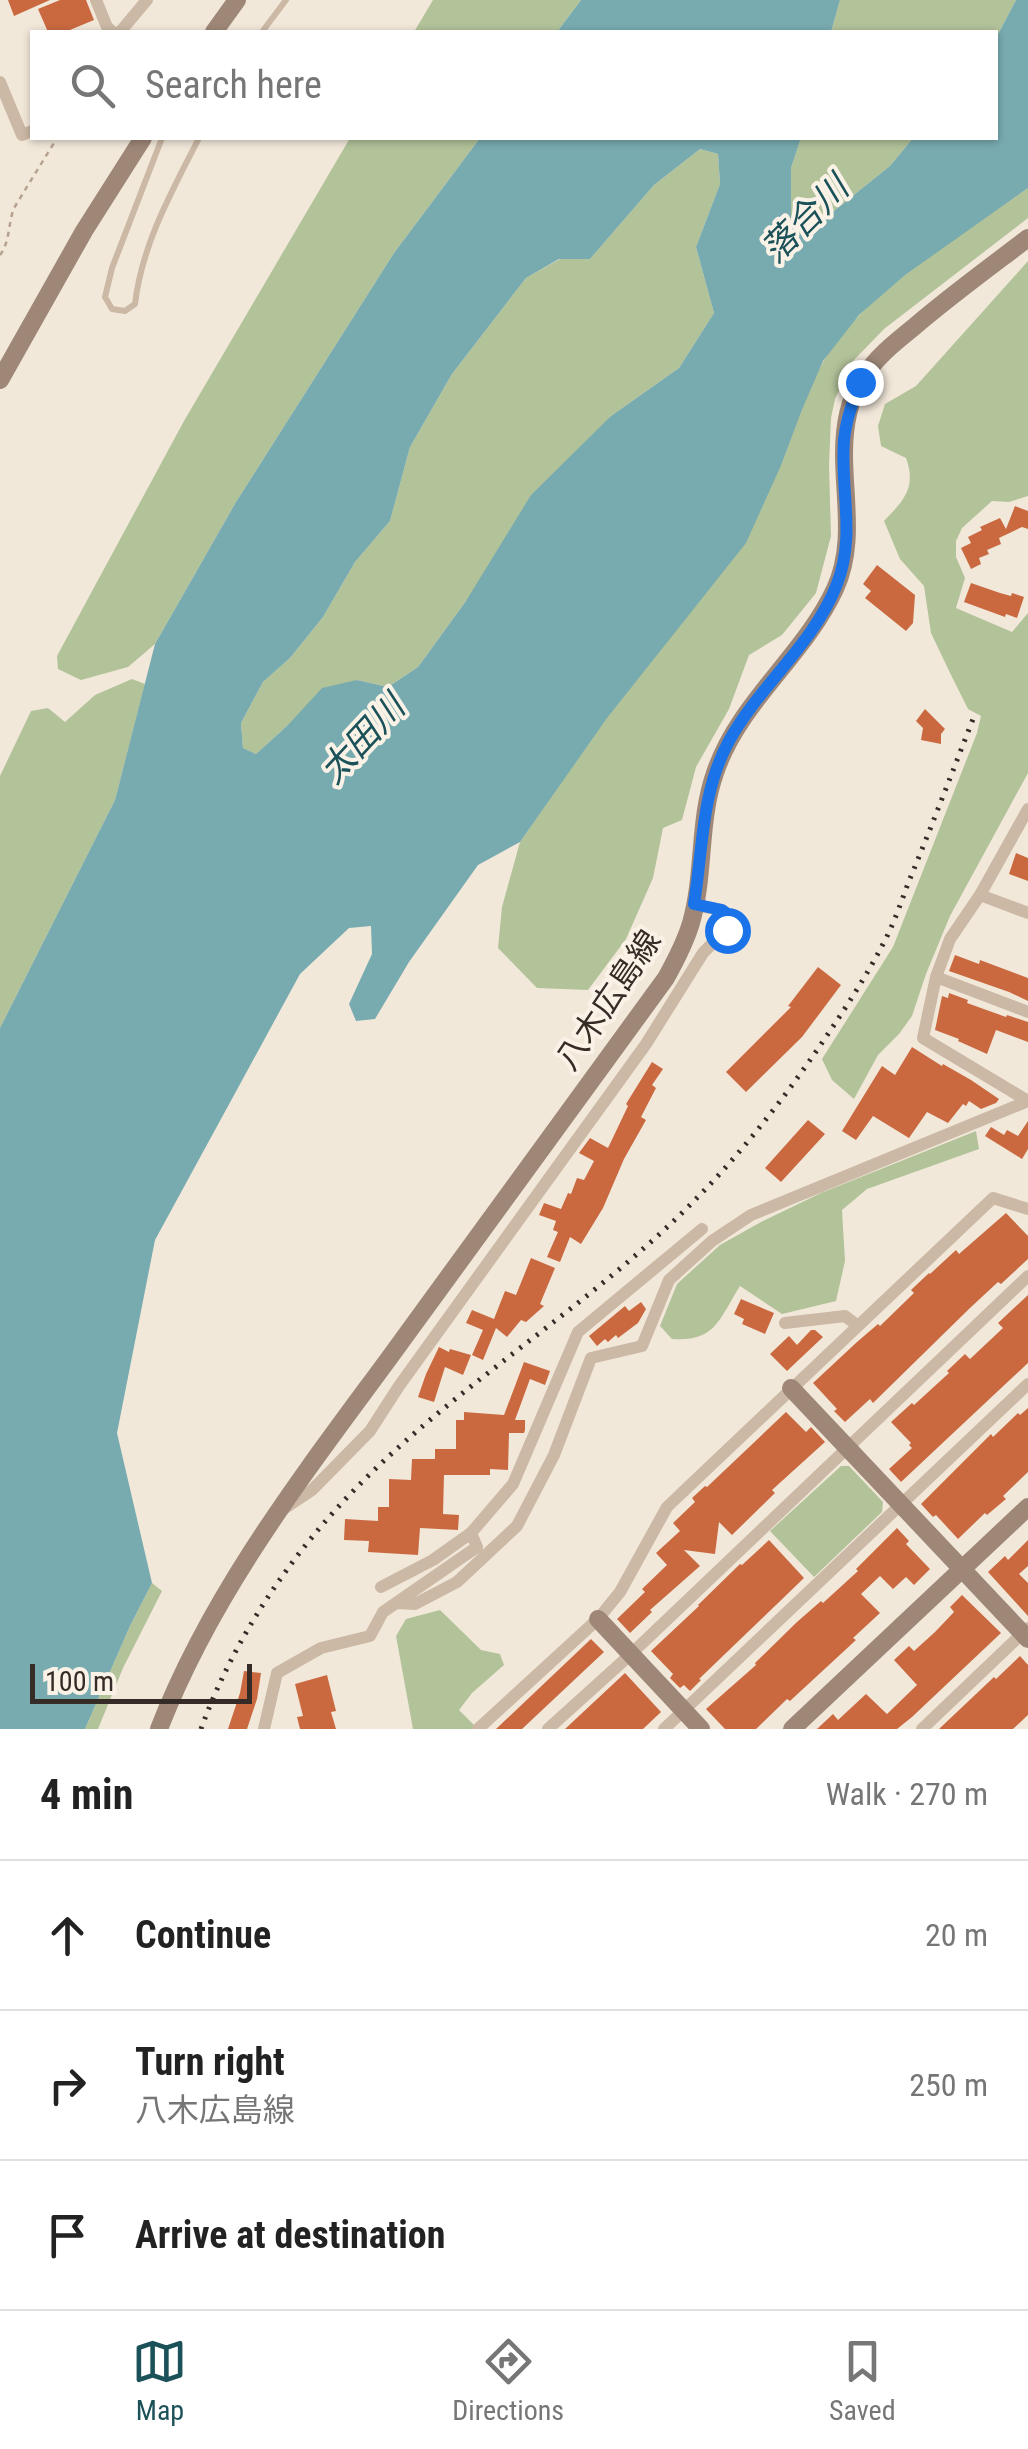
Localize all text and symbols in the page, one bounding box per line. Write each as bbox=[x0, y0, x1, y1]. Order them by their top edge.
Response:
search box bbox=[30, 30, 998, 140]
icon: search bbox=[65, 58, 120, 113]
text: Search here bbox=[145, 63, 322, 107]
water label: 落合川 bbox=[754, 165, 860, 271]
route end bbox=[838, 360, 884, 406]
water label: 太田川 bbox=[312, 684, 416, 792]
route start bbox=[705, 908, 751, 954]
street label: 八木広島線 bbox=[548, 923, 668, 1077]
scale bar bbox=[30, 1659, 252, 1704]
text: 100 m bbox=[45, 1665, 114, 1698]
text: 4 min bbox=[40, 1770, 133, 1819]
text: Walk · 270 m bbox=[826, 1775, 988, 1813]
icon: ahead bbox=[40, 1908, 95, 1963]
text: Continue bbox=[135, 1913, 271, 1957]
text: 20 m bbox=[925, 1916, 988, 1954]
text: Turn right bbox=[135, 2040, 285, 2084]
icon: right bbox=[40, 2058, 95, 2113]
text: 250 m bbox=[909, 2066, 988, 2104]
text: 八木広島線 bbox=[135, 2091, 295, 2129]
icon: arrive bbox=[40, 2208, 95, 2263]
text: Arrive at destination bbox=[135, 2213, 445, 2257]
tab: Map bbox=[132, 2334, 187, 2427]
tab: Directions bbox=[452, 2334, 564, 2427]
tab: Saved bbox=[829, 2334, 896, 2427]

